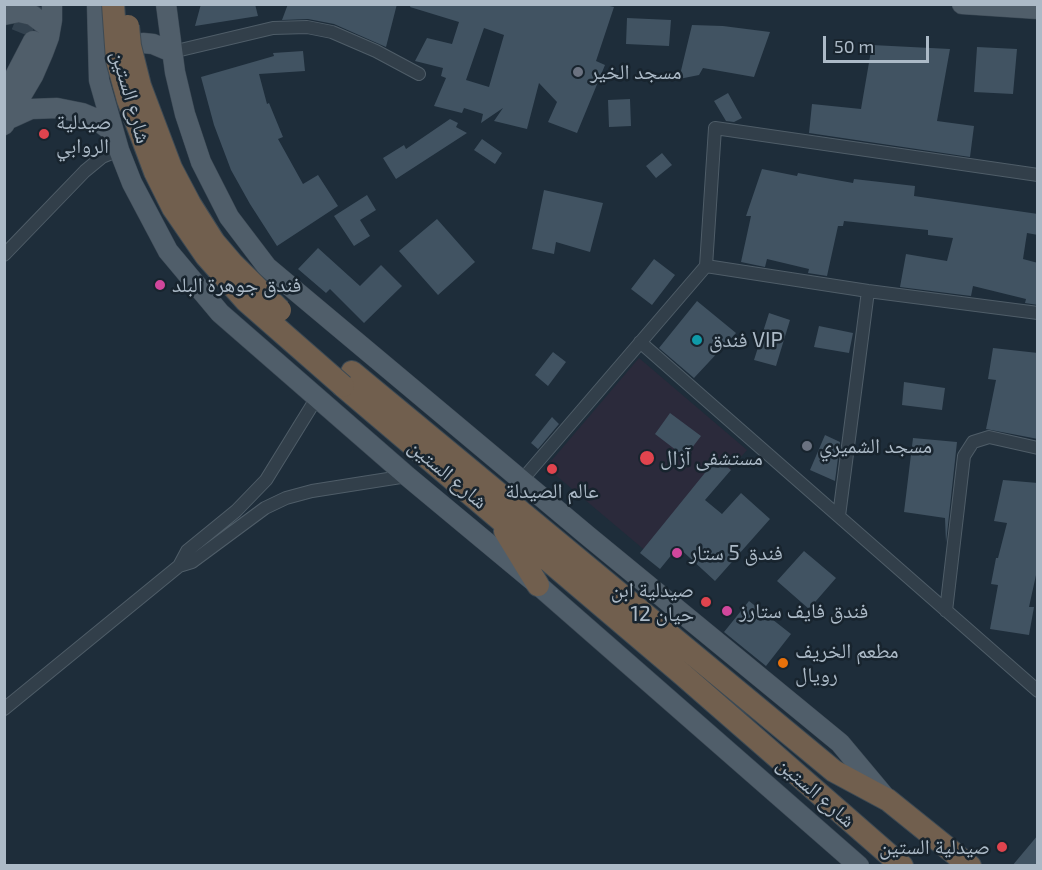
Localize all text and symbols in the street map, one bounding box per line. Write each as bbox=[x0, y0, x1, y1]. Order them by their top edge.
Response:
scale bar bbox=[826, 24, 932, 62]
text: 50 m bbox=[834, 35, 874, 57]
street label: شارع الستين bbox=[106, 48, 156, 146]
place label: مسجد الخير bbox=[590, 59, 682, 85]
marker: مسجد الخير bbox=[571, 65, 585, 79]
place label: صيدلية الروابي bbox=[56, 109, 112, 159]
marker: صيدلية الروابي bbox=[37, 127, 51, 141]
place label: فندق جوهرة البلد bbox=[172, 272, 301, 298]
marker: فندق جوهرة البلد bbox=[153, 278, 167, 292]
place label: فندق VIP bbox=[709, 327, 783, 353]
marker: فندق VIP bbox=[690, 333, 704, 347]
place label: مسجد الشميري bbox=[819, 433, 932, 459]
street label: شارع الستين bbox=[403, 434, 493, 514]
marker: مسجد الشميري bbox=[800, 439, 814, 453]
place label: مستشفى آزال bbox=[660, 445, 763, 471]
marker: مستشفى آزال bbox=[638, 449, 656, 467]
marker: عالم الصيدلة bbox=[545, 462, 559, 476]
place label: عالم الصيدلة bbox=[505, 478, 599, 504]
place label: فندق 5 ستار bbox=[689, 540, 783, 566]
marker: فندق 5 ستار bbox=[670, 546, 684, 560]
place label: صيدلية ابن حيان 12 bbox=[611, 577, 694, 627]
marker: صيدلية ابن حيان 12 bbox=[699, 595, 713, 609]
place label: فندق فايف ستارز bbox=[739, 598, 868, 624]
marker: فندق فايف ستارز bbox=[720, 604, 734, 618]
place label: مطعم الخريف رويال bbox=[795, 638, 899, 688]
marker: مطعم الخريف رويال bbox=[776, 656, 790, 670]
street label: شارع الستين bbox=[772, 751, 860, 833]
place label: صيدلية الستين bbox=[879, 834, 990, 860]
marker: صيدلية الستين bbox=[995, 840, 1009, 854]

